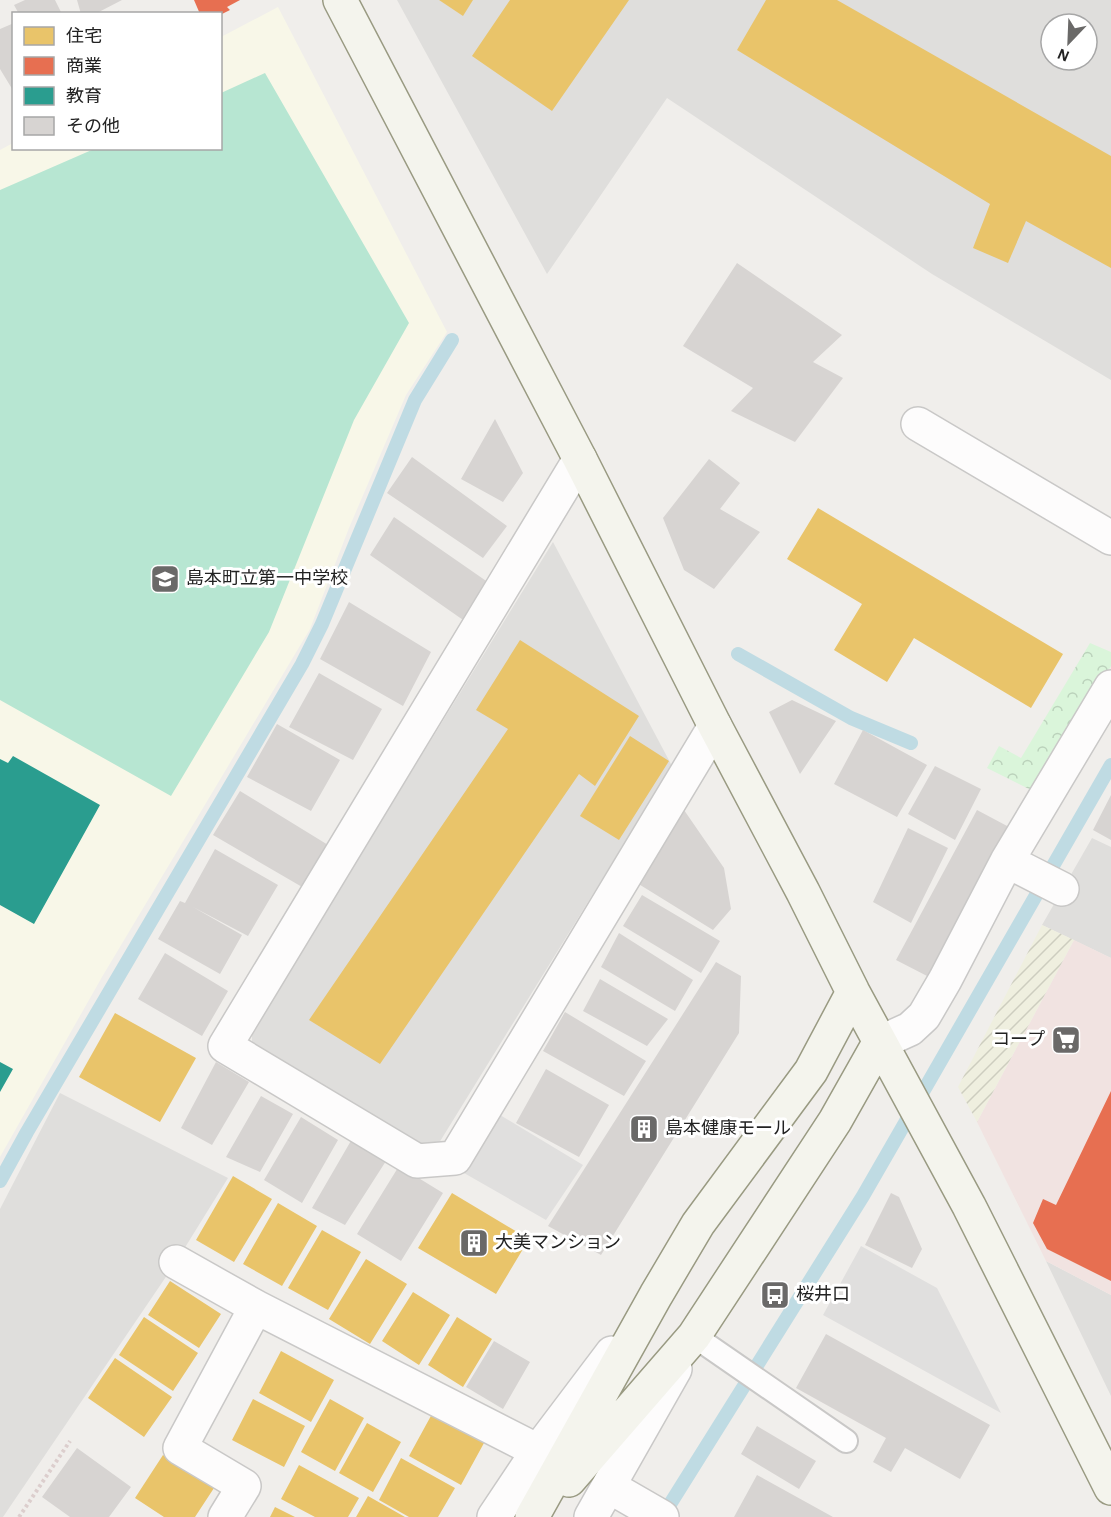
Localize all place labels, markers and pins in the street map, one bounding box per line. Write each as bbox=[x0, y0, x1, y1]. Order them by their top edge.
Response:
school or university icon: 島本町立第一中学校 bbox=[149, 563, 181, 595]
place label: 島本町立第一中学校 bbox=[186, 568, 348, 588]
supermarket icon: コープ bbox=[1050, 1024, 1082, 1056]
place label: コープ bbox=[992, 1030, 1045, 1049]
building icon: 島本健康モール bbox=[628, 1113, 660, 1145]
place label: 島本健康モール bbox=[665, 1118, 791, 1138]
building icon: 大美マンション bbox=[458, 1227, 490, 1259]
place label: 大美マンション bbox=[495, 1232, 621, 1252]
bus stop icon: 桜井口 bbox=[759, 1279, 791, 1311]
place label: 桜井口 bbox=[796, 1284, 850, 1304]

